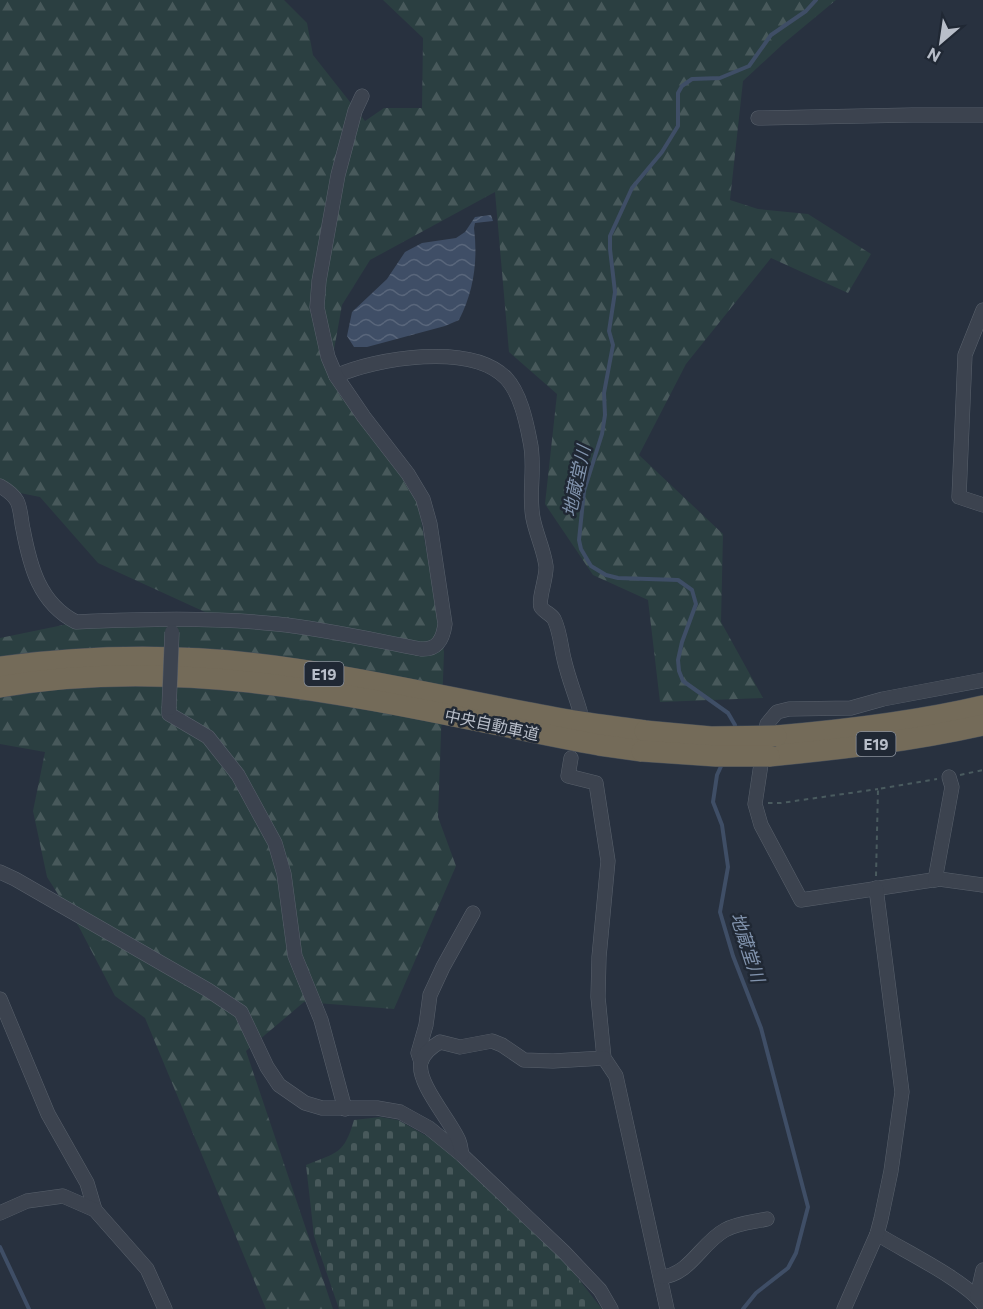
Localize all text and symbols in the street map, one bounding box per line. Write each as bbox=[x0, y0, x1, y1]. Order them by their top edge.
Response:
north arrow bbox=[911, 12, 971, 72]
text: N bbox=[924, 44, 943, 67]
water label: 地蔵堂川 bbox=[558, 442, 595, 519]
road number: E19 bbox=[304, 662, 344, 686]
street label: 中央自動車道 bbox=[443, 705, 541, 743]
road number: E19 bbox=[856, 732, 896, 756]
water label: 地蔵堂川 bbox=[726, 909, 770, 987]

